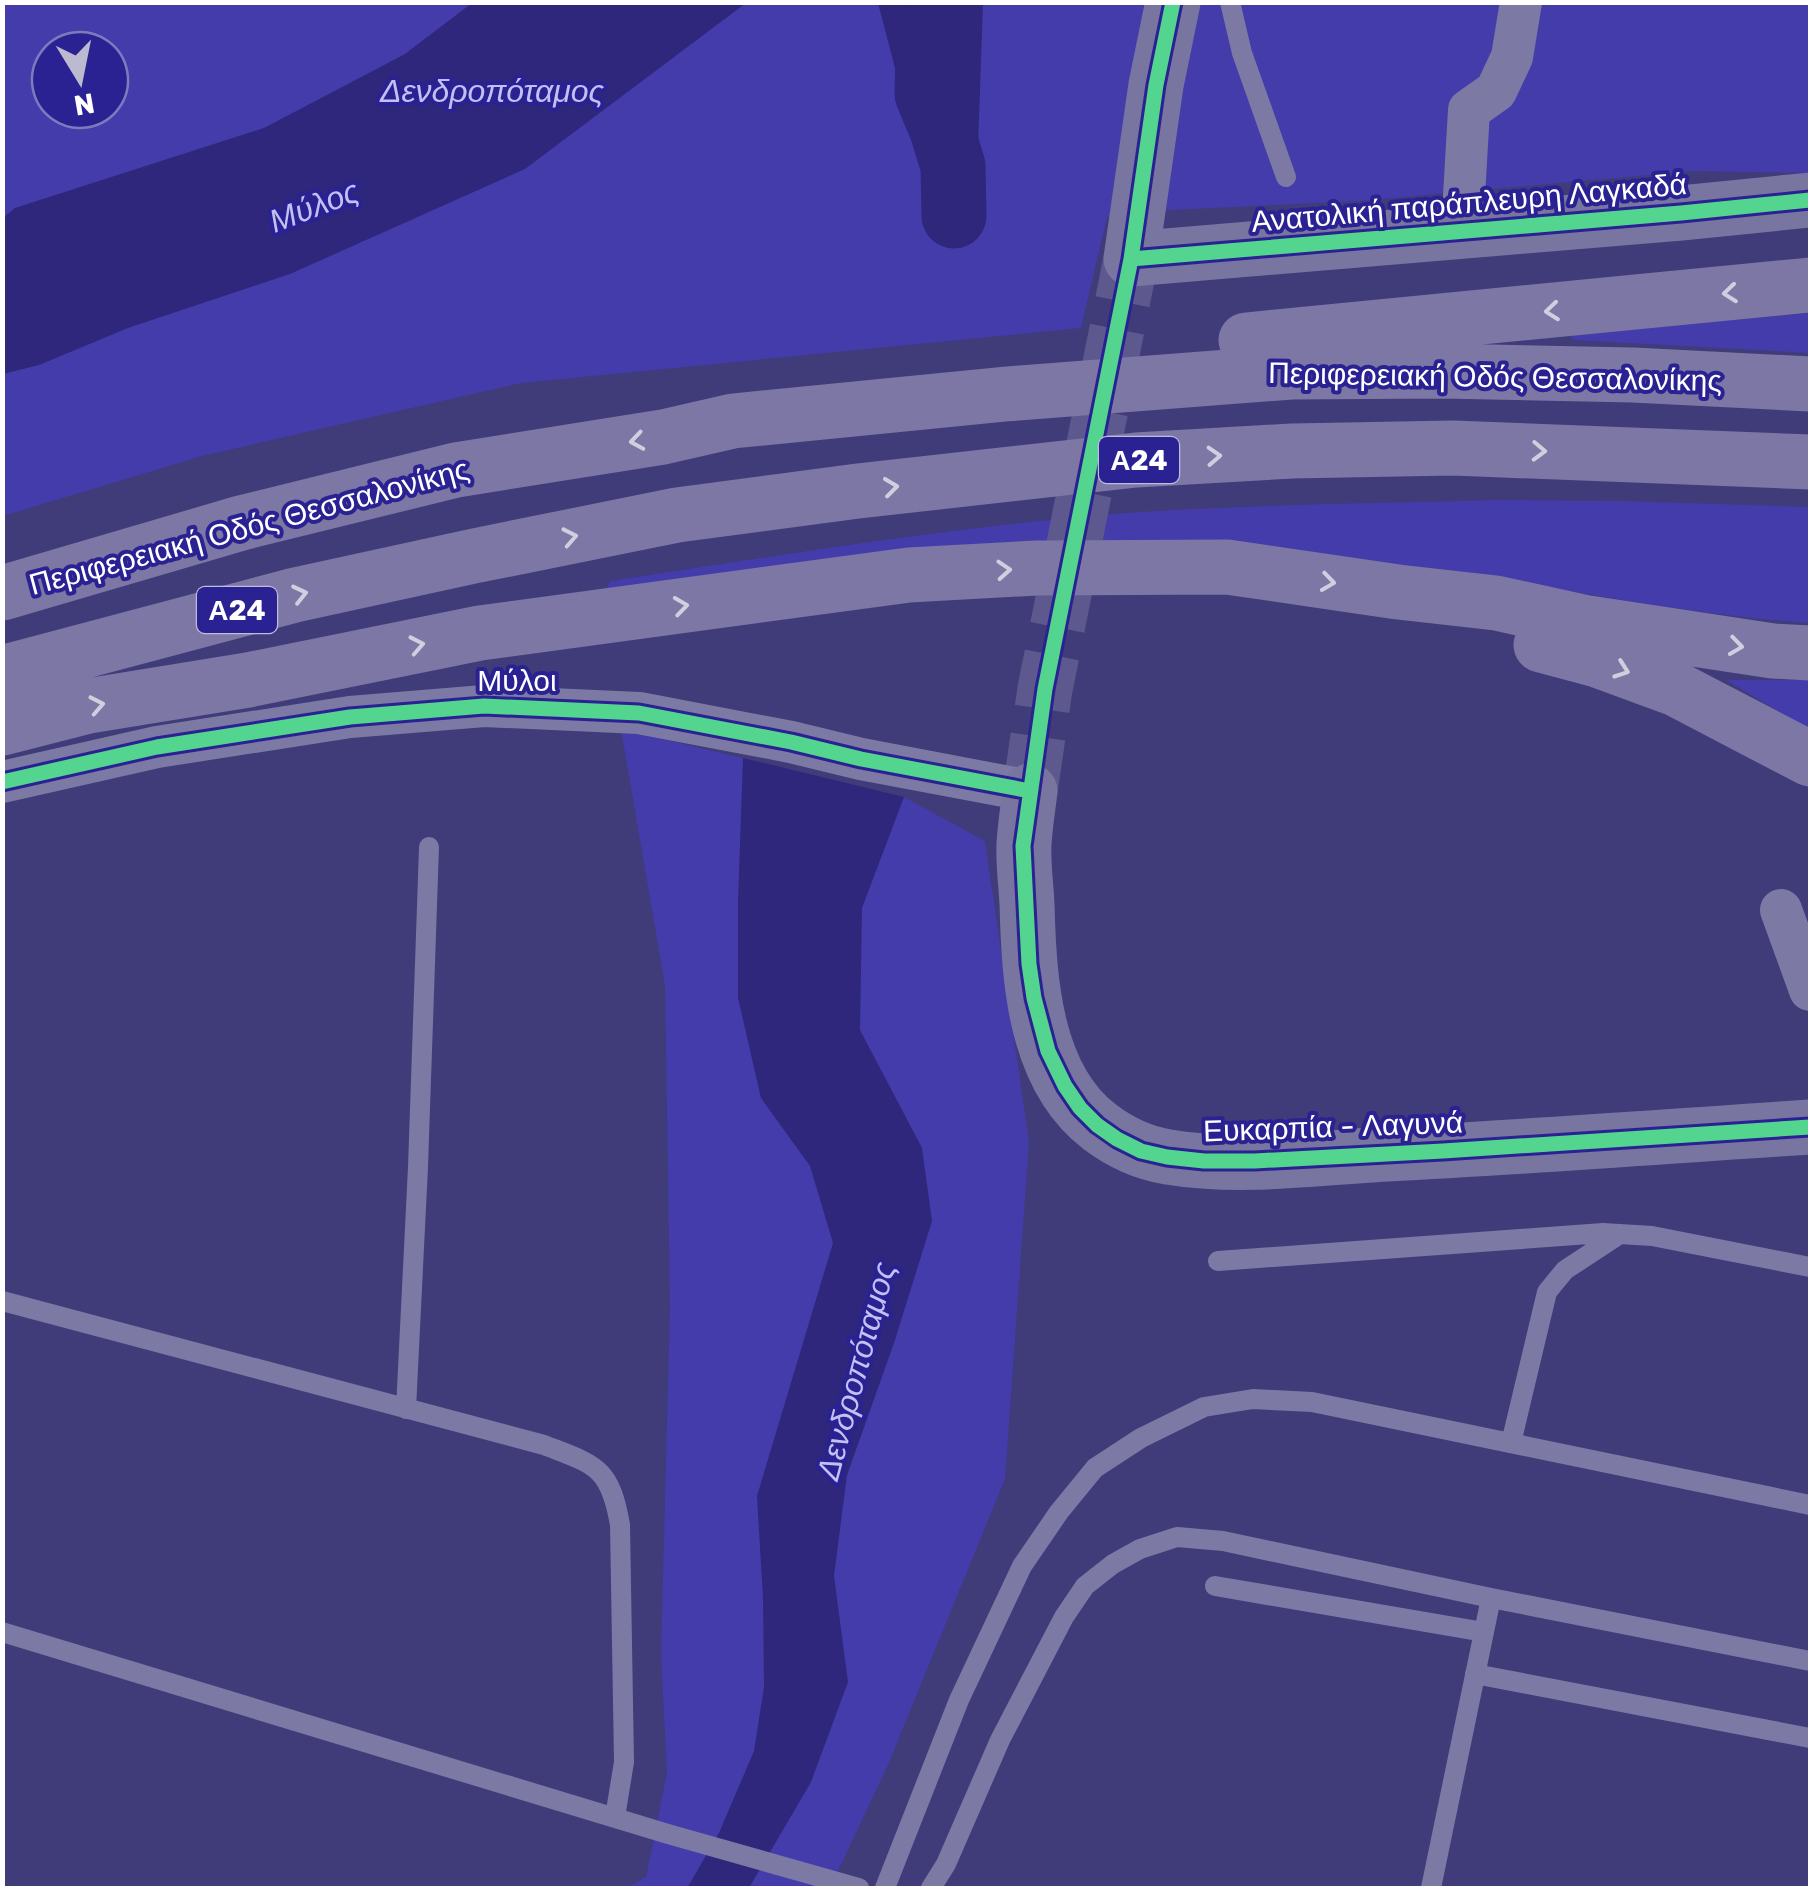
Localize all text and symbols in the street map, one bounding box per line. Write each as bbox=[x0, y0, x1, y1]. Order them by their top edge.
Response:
north arrow bbox=[30, 30, 130, 130]
water label: Δενδροπόταμος bbox=[379, 72, 605, 110]
text: N bbox=[71, 86, 97, 122]
street label: Ανατολική παράπλευρη Λαγκαδά bbox=[1250, 166, 1688, 240]
water label: Μύλος bbox=[264, 171, 365, 240]
one-way arrow bbox=[1721, 282, 1737, 304]
one-way arrow bbox=[1543, 300, 1559, 322]
street label: Περιφερειακή Οδός Θεσσαλονίκης bbox=[1268, 355, 1722, 399]
one-way arrow bbox=[629, 430, 646, 451]
road number: Α24 bbox=[1099, 437, 1179, 483]
one-way arrow bbox=[1531, 440, 1547, 461]
one-way arrow bbox=[1207, 446, 1223, 467]
street label: Περιφερειακή Οδός Θεσσαλονίκης bbox=[25, 451, 473, 603]
one-way arrow bbox=[883, 477, 899, 498]
one-way arrow bbox=[561, 527, 578, 548]
one-way arrow bbox=[996, 560, 1012, 581]
one-way arrow bbox=[1319, 571, 1336, 592]
one-way arrow bbox=[291, 585, 308, 606]
road number: Α24 bbox=[197, 587, 277, 633]
one-way arrow bbox=[673, 596, 689, 617]
one-way arrow bbox=[1727, 634, 1744, 655]
one-way arrow bbox=[408, 636, 425, 657]
one-way arrow bbox=[1612, 658, 1630, 678]
street label: Μύλοι bbox=[477, 663, 557, 699]
one-way arrow bbox=[89, 695, 105, 716]
street label: Ευκαρπία - Λαγυνά bbox=[1202, 1104, 1464, 1150]
water label: Δενδροπόταμος bbox=[808, 1257, 903, 1485]

